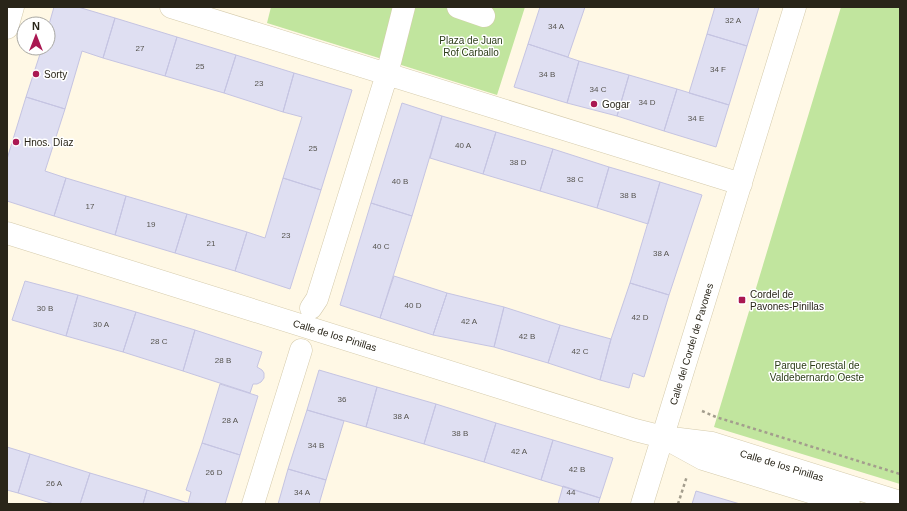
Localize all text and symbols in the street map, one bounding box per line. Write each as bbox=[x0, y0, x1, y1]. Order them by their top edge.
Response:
north arrow bbox=[16, 16, 56, 56]
house number: 32 A bbox=[725, 16, 742, 25]
text: N bbox=[32, 20, 40, 32]
house number: 34 A bbox=[548, 22, 565, 31]
park label: Plaza de Juan Rof Carballo bbox=[439, 35, 503, 58]
house number: 27 bbox=[136, 44, 145, 53]
house number: 25 bbox=[196, 62, 205, 71]
house number: 34 F bbox=[710, 65, 726, 74]
marker: Sorty bbox=[31, 69, 41, 79]
place label: Sorty bbox=[44, 69, 67, 80]
house number: 34 B bbox=[539, 70, 555, 79]
house number: 23 bbox=[255, 79, 264, 88]
house number: 34 C bbox=[590, 85, 607, 94]
house number: 34 D bbox=[639, 98, 656, 107]
marker: Gogar bbox=[589, 99, 599, 109]
place label: Gogar bbox=[602, 99, 630, 110]
house number: 34 E bbox=[688, 114, 704, 123]
marker: Hnos. Díaz bbox=[11, 137, 21, 147]
place label: Hnos. Díaz bbox=[24, 137, 73, 148]
house number: 40 A bbox=[455, 141, 472, 150]
house number: 25 bbox=[309, 144, 318, 153]
house number: 38 D bbox=[510, 158, 527, 167]
house number: 38 C bbox=[567, 175, 584, 184]
house number: 40 B bbox=[392, 177, 408, 186]
house number: 38 B bbox=[620, 191, 636, 200]
house number: 17 bbox=[86, 202, 95, 211]
house number: 19 bbox=[147, 220, 156, 229]
house number: 23 bbox=[282, 231, 291, 240]
house number: 21 bbox=[207, 239, 216, 248]
house number: 40 C bbox=[373, 242, 390, 251]
house number: 38 A bbox=[653, 249, 670, 258]
street label: Calle del Cordel de Pavones bbox=[668, 282, 715, 406]
place label: Cordel de Pavones-Pinillas bbox=[750, 289, 824, 312]
marker: Cordel de Pavones-Pinillas bbox=[737, 295, 747, 305]
house number: 40 D bbox=[405, 301, 422, 310]
house number: 30 B bbox=[37, 304, 53, 313]
house number: 42 D bbox=[632, 313, 649, 322]
house number: 42 A bbox=[461, 317, 478, 326]
street label: Calle de los Pinillas bbox=[292, 318, 378, 353]
house number: 30 A bbox=[93, 320, 110, 329]
house number: 42 B bbox=[519, 332, 535, 341]
house number: 28 C bbox=[151, 337, 168, 346]
house number: 42 C bbox=[572, 347, 589, 356]
house number: 28 B bbox=[215, 356, 231, 365]
park label: Parque Forestal de Valdebernardo Oeste bbox=[770, 360, 865, 383]
house number: 36 bbox=[338, 395, 347, 404]
house number: 38 A bbox=[393, 412, 410, 421]
house number: 28 A bbox=[222, 416, 239, 425]
house number: 38 B bbox=[452, 429, 468, 438]
house number: 34 B bbox=[308, 441, 324, 450]
house number: 42 A bbox=[511, 447, 528, 456]
street label: Calle de los Pinillas bbox=[739, 448, 825, 483]
house number: 42 B bbox=[569, 465, 585, 474]
house number: 26 D bbox=[206, 468, 223, 477]
house number: 26 A bbox=[46, 479, 63, 488]
house number: 34 A bbox=[294, 488, 311, 497]
house number: 44 bbox=[567, 488, 576, 497]

